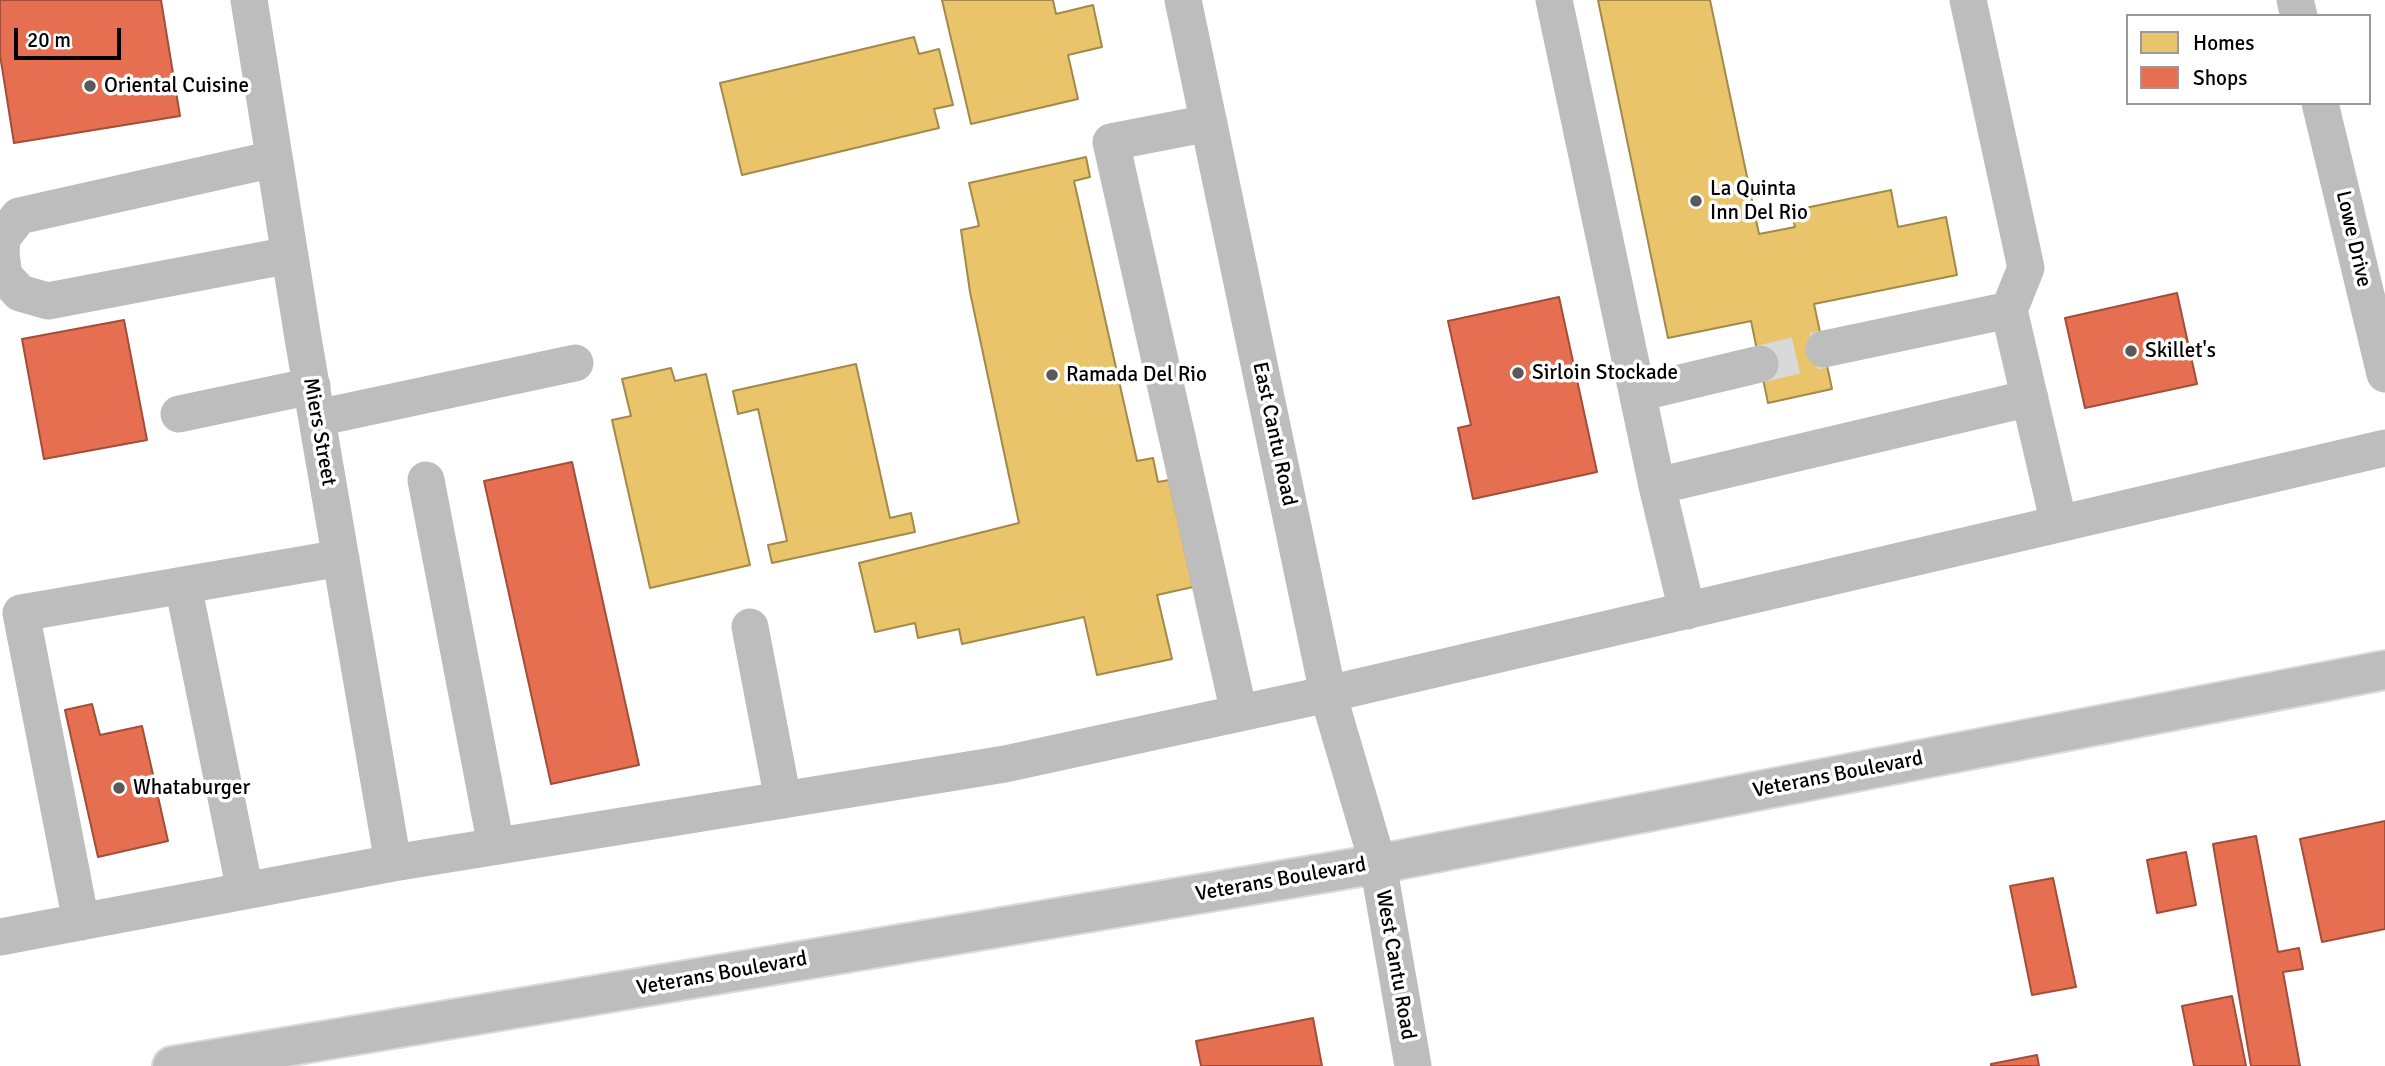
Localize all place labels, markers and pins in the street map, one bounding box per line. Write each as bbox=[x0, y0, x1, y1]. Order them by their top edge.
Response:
place label: Oriental Cuisine bbox=[104, 73, 249, 99]
marker: Oriental Cuisine bbox=[82, 78, 98, 94]
place label: La Quinta Inn Del Rio bbox=[1710, 176, 1808, 226]
marker: La Quinta Inn Del Rio bbox=[1688, 193, 1704, 209]
place label: Skillet's bbox=[2145, 338, 2216, 364]
marker: Skillet's bbox=[2123, 343, 2139, 359]
place label: Sirloin Stockade bbox=[1532, 360, 1678, 386]
place label: Ramada Del Rio bbox=[1066, 362, 1207, 388]
marker: Sirloin Stockade bbox=[1510, 365, 1526, 381]
marker: Ramada Del Rio bbox=[1044, 367, 1060, 383]
place label: Whataburger bbox=[133, 775, 250, 801]
marker: Whataburger bbox=[111, 780, 127, 796]

